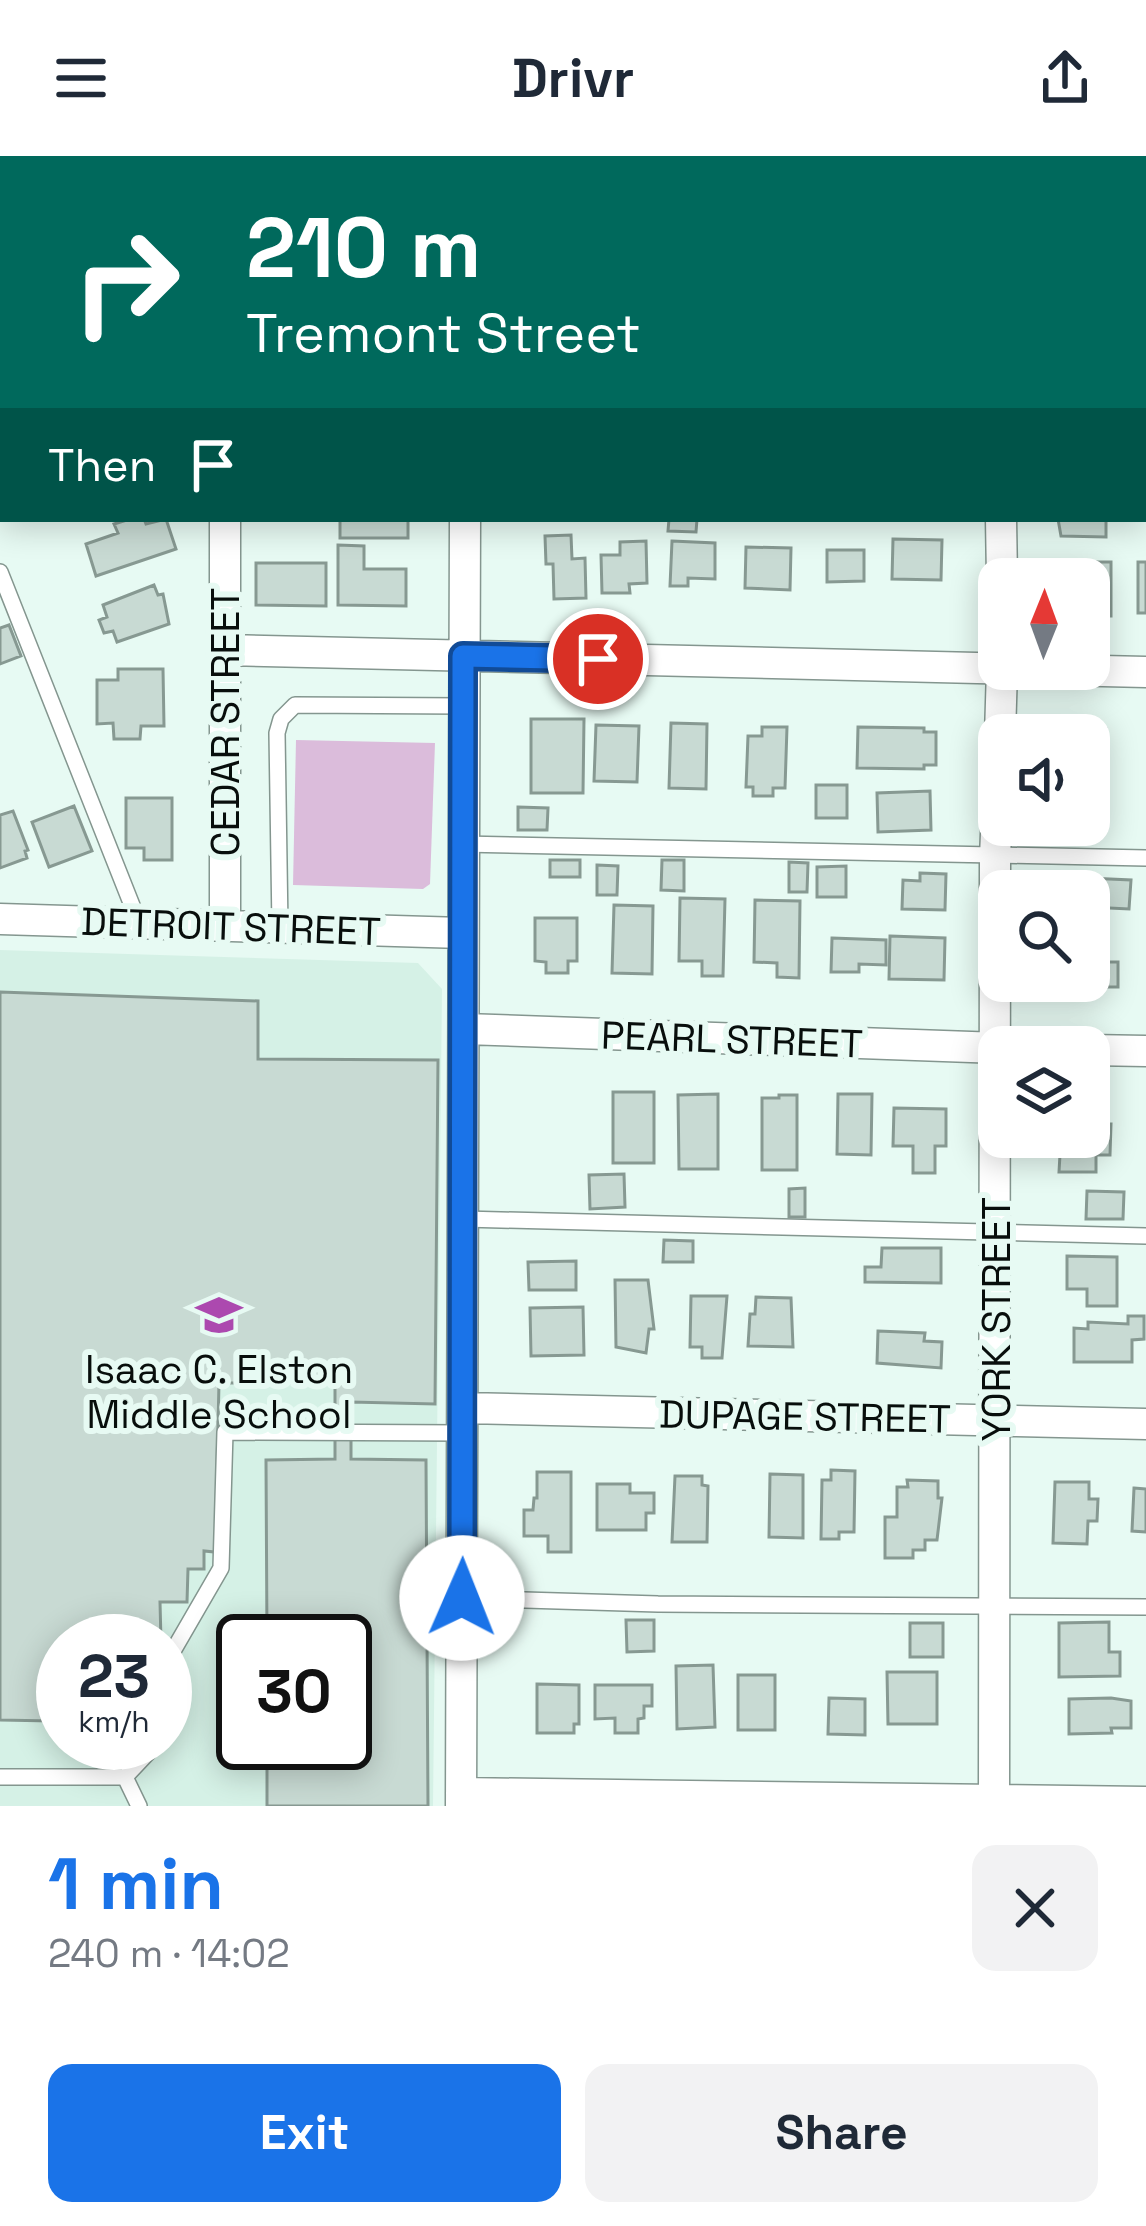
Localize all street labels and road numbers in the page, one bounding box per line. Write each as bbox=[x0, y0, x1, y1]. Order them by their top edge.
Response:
street label: CEDAR STREET bbox=[201, 588, 250, 856]
street label: DETROIT STREET bbox=[80, 897, 382, 956]
street label: PEARL STREET bbox=[600, 1010, 864, 1069]
street label: YORK STREET bbox=[972, 1197, 1021, 1441]
street label: DUPAGE STREET bbox=[659, 1389, 951, 1444]

